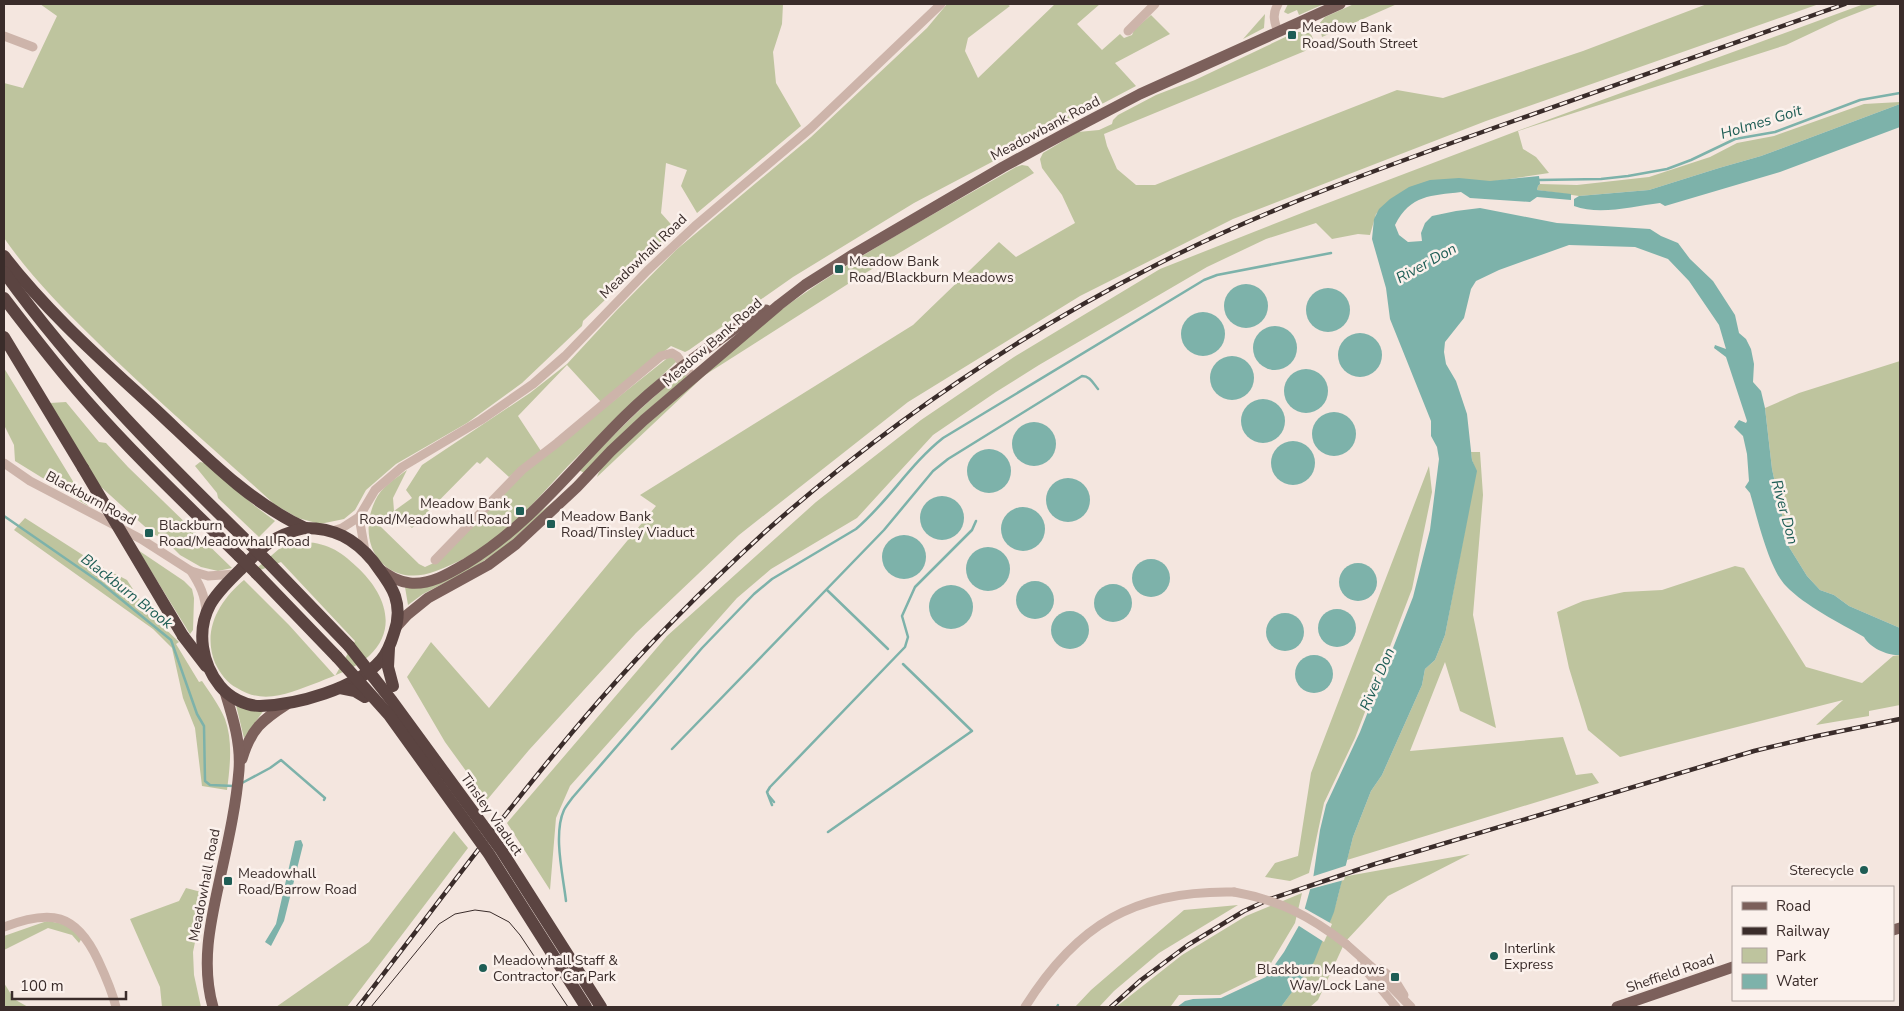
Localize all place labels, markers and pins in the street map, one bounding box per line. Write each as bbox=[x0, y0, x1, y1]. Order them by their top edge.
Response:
place label: Meadow Bank Road/South Street bbox=[1302, 18, 1418, 53]
marker: Meadow Bank Road/South Street bbox=[1286, 29, 1298, 41]
place label: Meadow Bank Road/Blackburn Meadows bbox=[849, 252, 1014, 287]
marker: Meadow Bank Road/Blackburn Meadows bbox=[833, 263, 845, 275]
place label: Meadow Bank Road/Meadowhall Road bbox=[359, 494, 511, 529]
marker: Meadow Bank Road/Meadowhall Road bbox=[514, 505, 526, 517]
place label: Meadow Bank Road/Tinsley Viaduct bbox=[561, 507, 694, 542]
place label: Blackburn Road/Meadowhall Road bbox=[159, 516, 310, 551]
marker: Meadow Bank Road/Tinsley Viaduct bbox=[545, 518, 557, 530]
marker: Blackburn Road/Meadowhall Road bbox=[143, 527, 155, 539]
place label: Sterecycle bbox=[1789, 861, 1854, 880]
place label: Meadowhall Road/Barrow Road bbox=[238, 864, 357, 899]
marker: Sterecycle bbox=[1858, 864, 1870, 876]
marker: Meadowhall Road/Barrow Road bbox=[222, 875, 234, 887]
place label: Interlink Express bbox=[1504, 939, 1556, 974]
marker: Interlink Express bbox=[1488, 950, 1500, 962]
place label: Meadowhall Staff & Contractor Car Park bbox=[493, 951, 618, 986]
place label: Blackburn Meadows Way/Lock Lane bbox=[1257, 960, 1385, 995]
marker: Meadowhall Staff & Contractor Car Park bbox=[477, 962, 489, 974]
marker: Blackburn Meadows Way/Lock Lane bbox=[1389, 971, 1401, 983]

